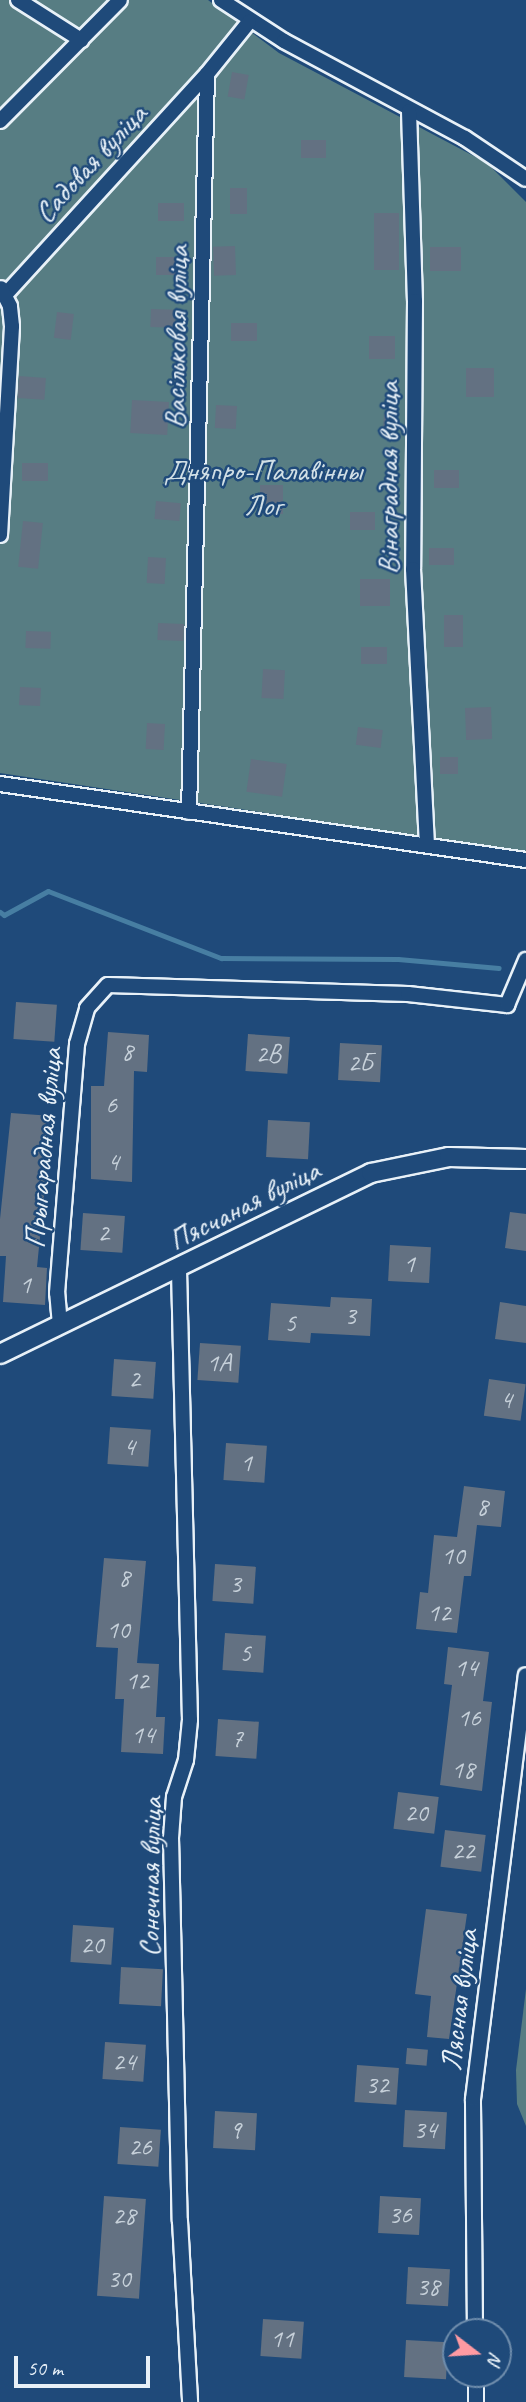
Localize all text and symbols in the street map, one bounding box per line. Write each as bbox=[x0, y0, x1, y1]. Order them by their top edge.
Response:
street label: Садовая вуліца bbox=[27, 97, 153, 229]
street label: Васільковая вуліца bbox=[156, 245, 196, 429]
street label: Вінаградная вуліца bbox=[370, 383, 406, 573]
park label: Дняпро-Палавінны Лог bbox=[164, 452, 362, 522]
house number: 8 bbox=[121, 1036, 133, 1068]
house number: 2В bbox=[255, 1038, 281, 1070]
street label: Прыгарадная вуліца bbox=[16, 1046, 70, 1250]
house number: 2Б bbox=[348, 1047, 372, 1079]
house number: 6 bbox=[105, 1089, 117, 1121]
house number: 4 bbox=[107, 1146, 119, 1178]
street label: Пясчаная вуліца bbox=[162, 1152, 326, 1258]
house number: 2 bbox=[97, 1217, 109, 1249]
house number: 1 bbox=[403, 1248, 415, 1280]
house number: 1 bbox=[19, 1269, 31, 1301]
house number: 3 bbox=[344, 1300, 356, 1332]
house number: 5 bbox=[284, 1307, 296, 1339]
house number: 1А bbox=[207, 1347, 231, 1379]
house number: 2 bbox=[128, 1363, 140, 1395]
house number: 4 bbox=[500, 1384, 512, 1416]
house number: 4 bbox=[123, 1431, 135, 1463]
house number: 1 bbox=[240, 1447, 252, 1479]
house number: 8 bbox=[476, 1491, 488, 1523]
house number: 10 bbox=[441, 1540, 465, 1572]
house number: 8 bbox=[118, 1562, 130, 1594]
house number: 3 bbox=[229, 1568, 241, 1600]
house number: 12 bbox=[427, 1597, 451, 1629]
house number: 10 bbox=[106, 1614, 130, 1646]
house number: 5 bbox=[239, 1637, 251, 1669]
house number: 14 bbox=[454, 1652, 478, 1684]
house number: 12 bbox=[125, 1665, 149, 1697]
house number: 16 bbox=[457, 1702, 481, 1734]
house number: 14 bbox=[131, 1719, 155, 1751]
house number: 7 bbox=[231, 1723, 243, 1755]
house number: 18 bbox=[451, 1754, 475, 1786]
street label: Сонечная вуліца bbox=[131, 1797, 169, 1957]
house number: 20 bbox=[404, 1797, 428, 1829]
house number: 22 bbox=[451, 1835, 475, 1867]
street label: Лясная вуліца bbox=[433, 1928, 485, 2072]
house number: 20 bbox=[80, 1929, 104, 1961]
house number: 24 bbox=[112, 2046, 136, 2078]
house number: 32 bbox=[365, 2069, 389, 2101]
house number: 9 bbox=[229, 2114, 241, 2146]
house number: 34 bbox=[413, 2114, 437, 2146]
house number: 26 bbox=[128, 2131, 152, 2163]
house number: 36 bbox=[388, 2199, 412, 2231]
house number: 28 bbox=[112, 2200, 136, 2232]
house number: 30 bbox=[107, 2263, 131, 2295]
house number: 38 bbox=[416, 2271, 440, 2303]
north arrow bbox=[442, 2318, 512, 2388]
house number: 11 bbox=[270, 2323, 294, 2355]
scale bar bbox=[18, 2342, 154, 2386]
text: N bbox=[482, 2349, 508, 2368]
text: 50 m bbox=[27, 2355, 63, 2381]

